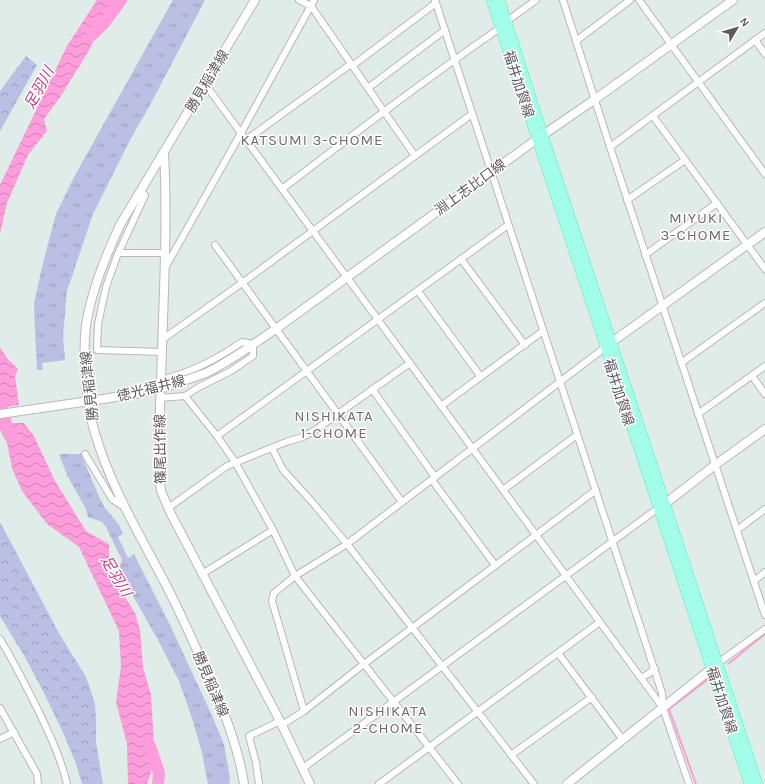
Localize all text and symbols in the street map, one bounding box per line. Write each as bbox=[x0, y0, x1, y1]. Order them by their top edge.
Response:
north arrow bbox=[717, 8, 757, 48]
text: N bbox=[737, 15, 752, 29]
street label: 勝見稲津線 bbox=[182, 47, 233, 116]
street label: 福井加賀線 bbox=[500, 48, 537, 120]
water label: 足羽川 bbox=[20, 62, 59, 112]
district label: KATSUMI 3-CHOME bbox=[240, 131, 384, 149]
street label: 淵上志比口線 bbox=[431, 156, 509, 219]
district label: MIYUKI 3-CHOME bbox=[660, 209, 732, 244]
street label: 勝見稲津線 bbox=[77, 350, 102, 422]
street label: 福井加賀線 bbox=[600, 356, 637, 428]
street label: 徳光福井線 bbox=[115, 372, 187, 405]
district label: NISHIKATA 1-CHOME bbox=[294, 407, 374, 442]
street label: 篠尾出作線 bbox=[151, 414, 170, 484]
water label: 足羽川 bbox=[97, 552, 136, 602]
street label: 勝見稲津線 bbox=[189, 649, 232, 720]
street label: 福井加賀線 bbox=[703, 664, 740, 736]
district label: NISHIKATA 2-CHOME bbox=[348, 702, 428, 737]

